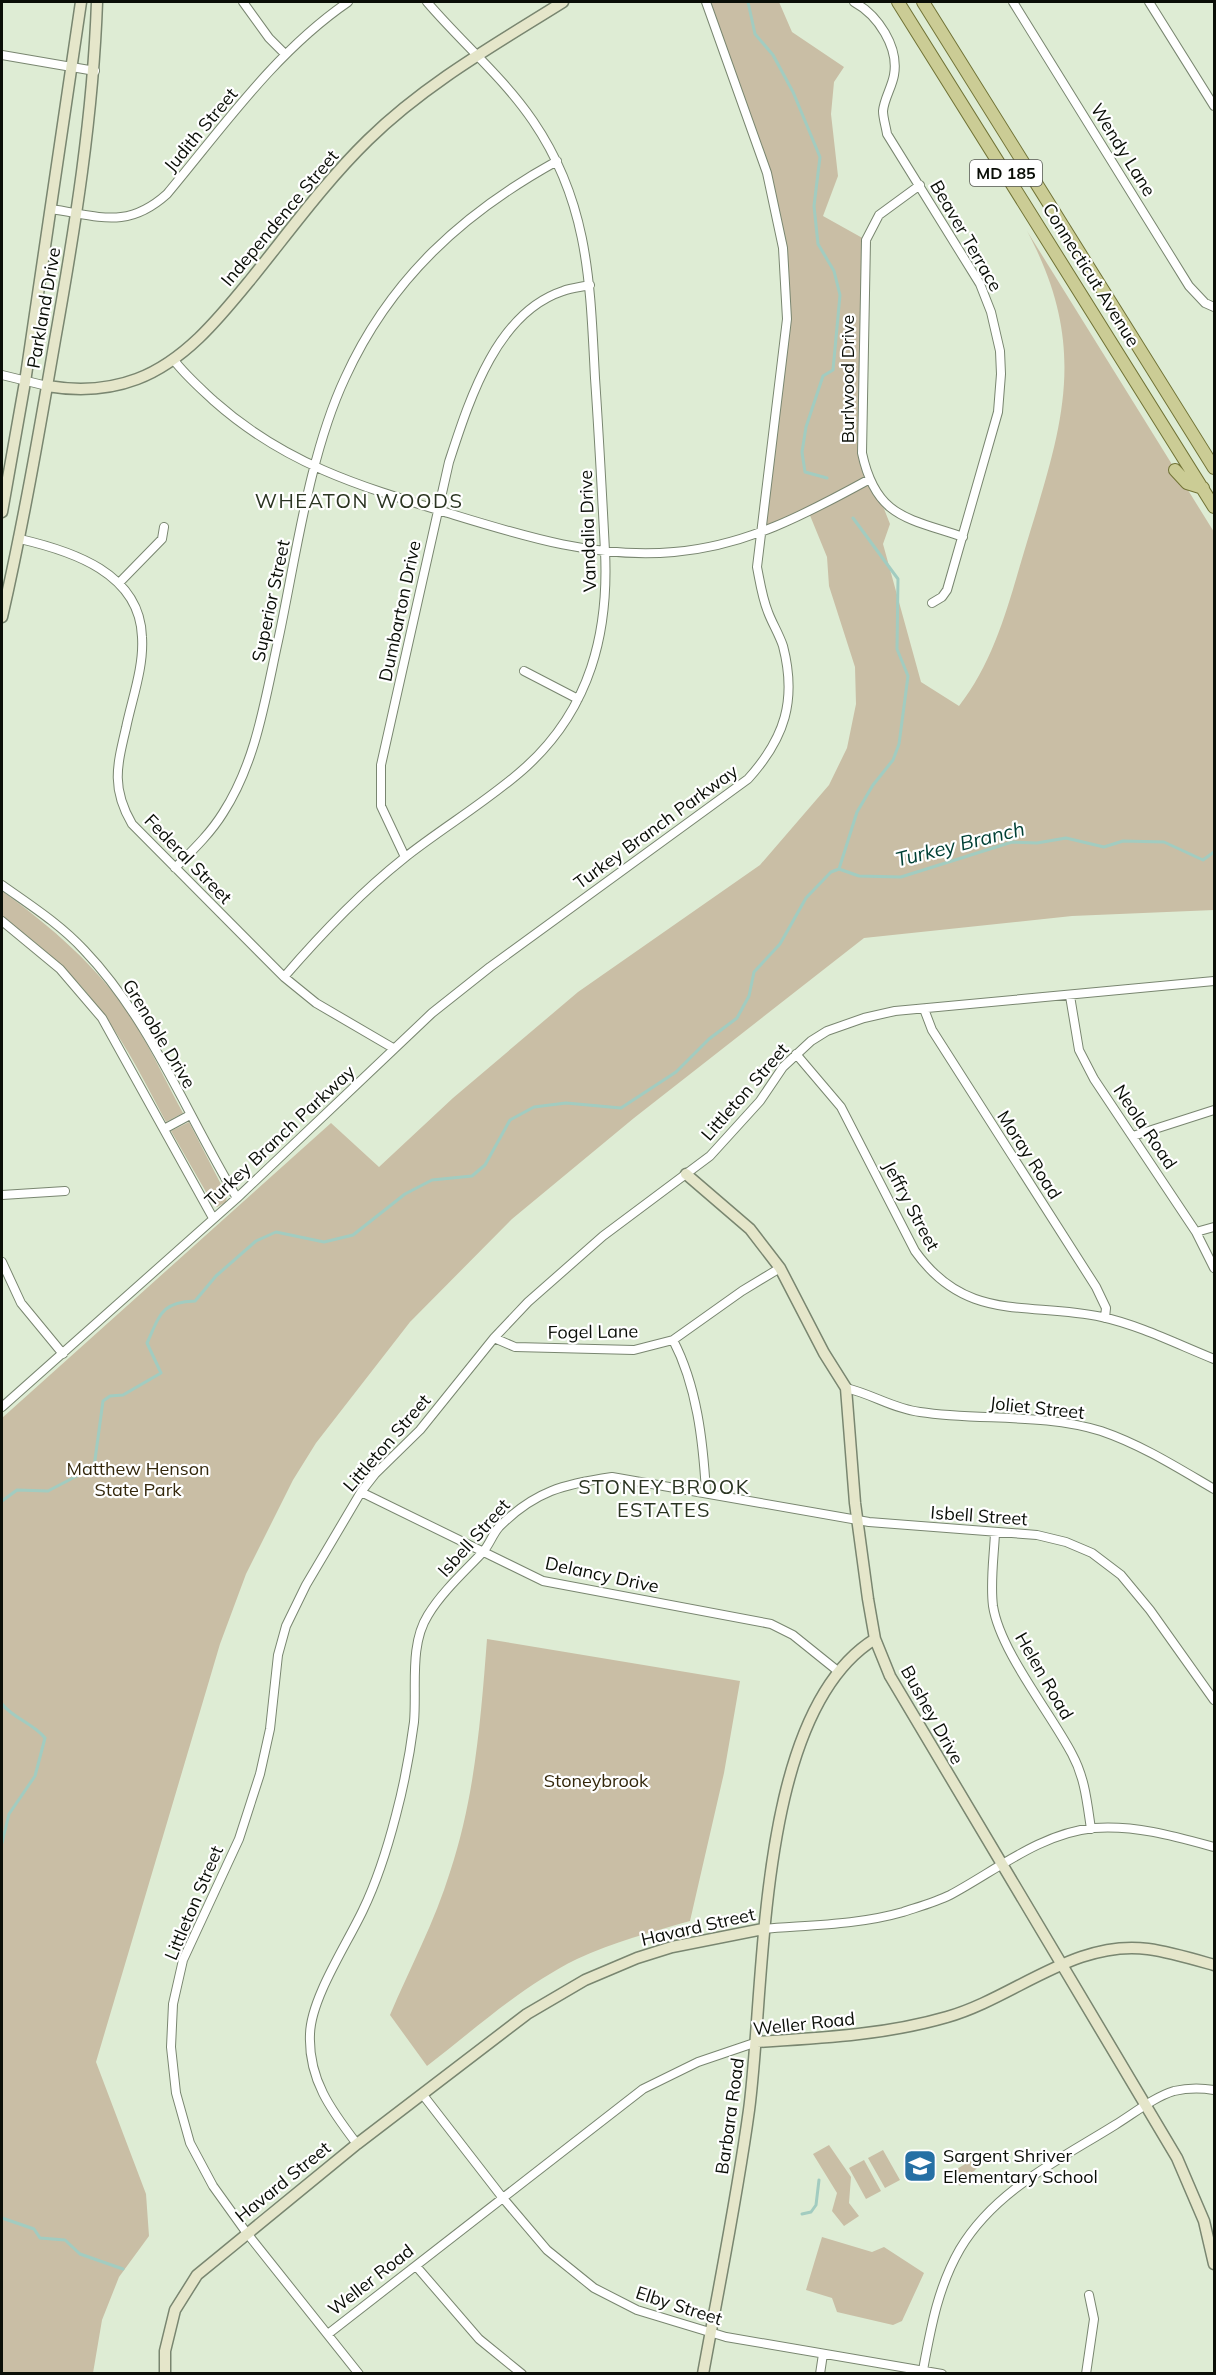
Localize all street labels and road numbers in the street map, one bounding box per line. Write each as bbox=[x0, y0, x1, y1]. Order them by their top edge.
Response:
street label: Judith Street bbox=[159, 83, 242, 176]
street label: Wendy Lane bbox=[1086, 99, 1161, 200]
street label: Independence Street bbox=[216, 145, 343, 291]
road number: MD 185 bbox=[970, 160, 1042, 186]
street label: Beaver Terrace bbox=[925, 176, 1008, 296]
street label: Connecticut Avenue bbox=[1038, 199, 1145, 351]
street label: Parkland Drive bbox=[22, 246, 65, 370]
street label: Burlwood Drive bbox=[836, 315, 859, 443]
street label: Vandalia Drive bbox=[574, 470, 601, 592]
street label: Superior Street bbox=[246, 538, 295, 664]
street label: Dumbarton Drive bbox=[373, 538, 426, 683]
street label: Turkey Branch Parkway bbox=[569, 759, 742, 894]
street label: Federal Street bbox=[140, 809, 237, 908]
street label: Grenoble Drive bbox=[118, 975, 201, 1092]
street label: Littleton Street bbox=[696, 1038, 793, 1145]
street label: Turkey Branch Parkway bbox=[200, 1060, 360, 1211]
street label: Neola Road bbox=[1109, 1080, 1182, 1174]
street label: Moray Road bbox=[992, 1106, 1067, 1203]
street label: Jeffry Street bbox=[878, 1157, 945, 1255]
street label: Fogel Lane bbox=[547, 1319, 639, 1344]
street label: Littleton Street bbox=[338, 1389, 435, 1496]
street label: Joliet Street bbox=[988, 1391, 1086, 1424]
street label: Isbell Street bbox=[433, 1494, 515, 1581]
street label: Isbell Street bbox=[930, 1501, 1028, 1530]
street label: Delancy Drive bbox=[543, 1551, 661, 1598]
street label: Helen Road bbox=[1010, 1628, 1079, 1724]
street label: Bushey Drive bbox=[896, 1661, 969, 1768]
street label: Littleton Street bbox=[159, 1842, 228, 1963]
street label: Havard Street bbox=[639, 1902, 757, 1951]
street label: Weller Road bbox=[752, 2007, 856, 2040]
street label: Barbara Road bbox=[710, 2056, 749, 2176]
street label: Havard Street bbox=[230, 2136, 335, 2227]
street label: Weller Road bbox=[323, 2239, 418, 2320]
street label: Elby Street bbox=[633, 2281, 725, 2330]

